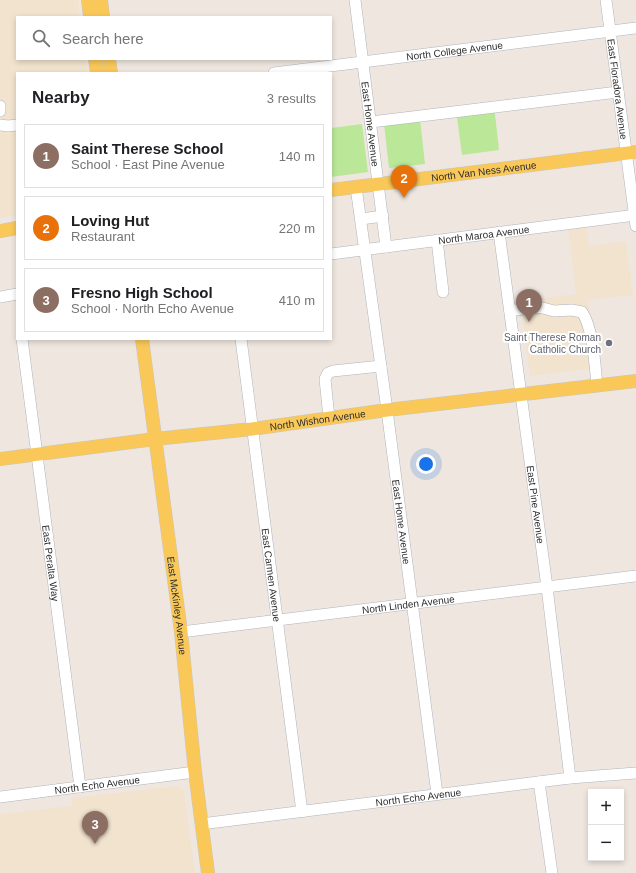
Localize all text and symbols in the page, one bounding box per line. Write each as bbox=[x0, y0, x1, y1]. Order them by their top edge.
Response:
search box bbox=[16, 16, 332, 60]
icon: search bbox=[30, 27, 52, 49]
text: Search here bbox=[62, 30, 144, 47]
street label: East Floradora Avenue bbox=[605, 38, 630, 141]
street label: North College Avenue bbox=[406, 40, 504, 62]
street label: East Home Avenue bbox=[359, 81, 381, 168]
text: Nearby bbox=[32, 88, 90, 107]
text: 3 results bbox=[267, 91, 316, 106]
text: Saint Therese School bbox=[71, 140, 224, 157]
text: 1 bbox=[42, 149, 50, 164]
text: 140 m bbox=[279, 149, 315, 164]
text: School · East Pine Avenue bbox=[71, 157, 225, 172]
street label: North Van Ness Avenue bbox=[431, 159, 538, 183]
pin: 2 bbox=[391, 165, 417, 198]
text: Loving Hut bbox=[71, 212, 149, 229]
text: 2 bbox=[42, 221, 50, 236]
text: 220 m bbox=[279, 221, 315, 236]
street label: North Maroa Avenue bbox=[438, 224, 530, 246]
text: Restaurant bbox=[71, 229, 135, 244]
text: Fresno High School bbox=[71, 284, 213, 301]
pin: 1 bbox=[516, 289, 542, 322]
text: 3 bbox=[42, 293, 50, 308]
text: 410 m bbox=[279, 293, 315, 308]
text: School · North Echo Avenue bbox=[71, 301, 234, 316]
place label: Saint Therese Roman Catholic Church bbox=[504, 332, 601, 355]
marker: Saint Therese Roman Catholic Church bbox=[604, 338, 614, 348]
street label: North Wishon Avenue bbox=[269, 408, 367, 432]
your location bbox=[416, 454, 436, 474]
street label: East Pine Avenue bbox=[525, 465, 546, 545]
street label: East Home Avenue bbox=[390, 479, 412, 566]
street label: East Peralta Way bbox=[40, 524, 61, 602]
street label: East Carmen Avenue bbox=[259, 528, 282, 623]
street label: East McKinley Avenue bbox=[165, 556, 188, 656]
street label: North Linden Avenue bbox=[361, 593, 456, 616]
street label: North Echo Avenue bbox=[54, 774, 141, 796]
street label: North Echo Avenue bbox=[375, 787, 462, 808]
map controls bbox=[588, 789, 624, 861]
button: + bbox=[588, 789, 624, 825]
pin: 3 bbox=[82, 811, 108, 844]
button: − bbox=[588, 825, 624, 861]

